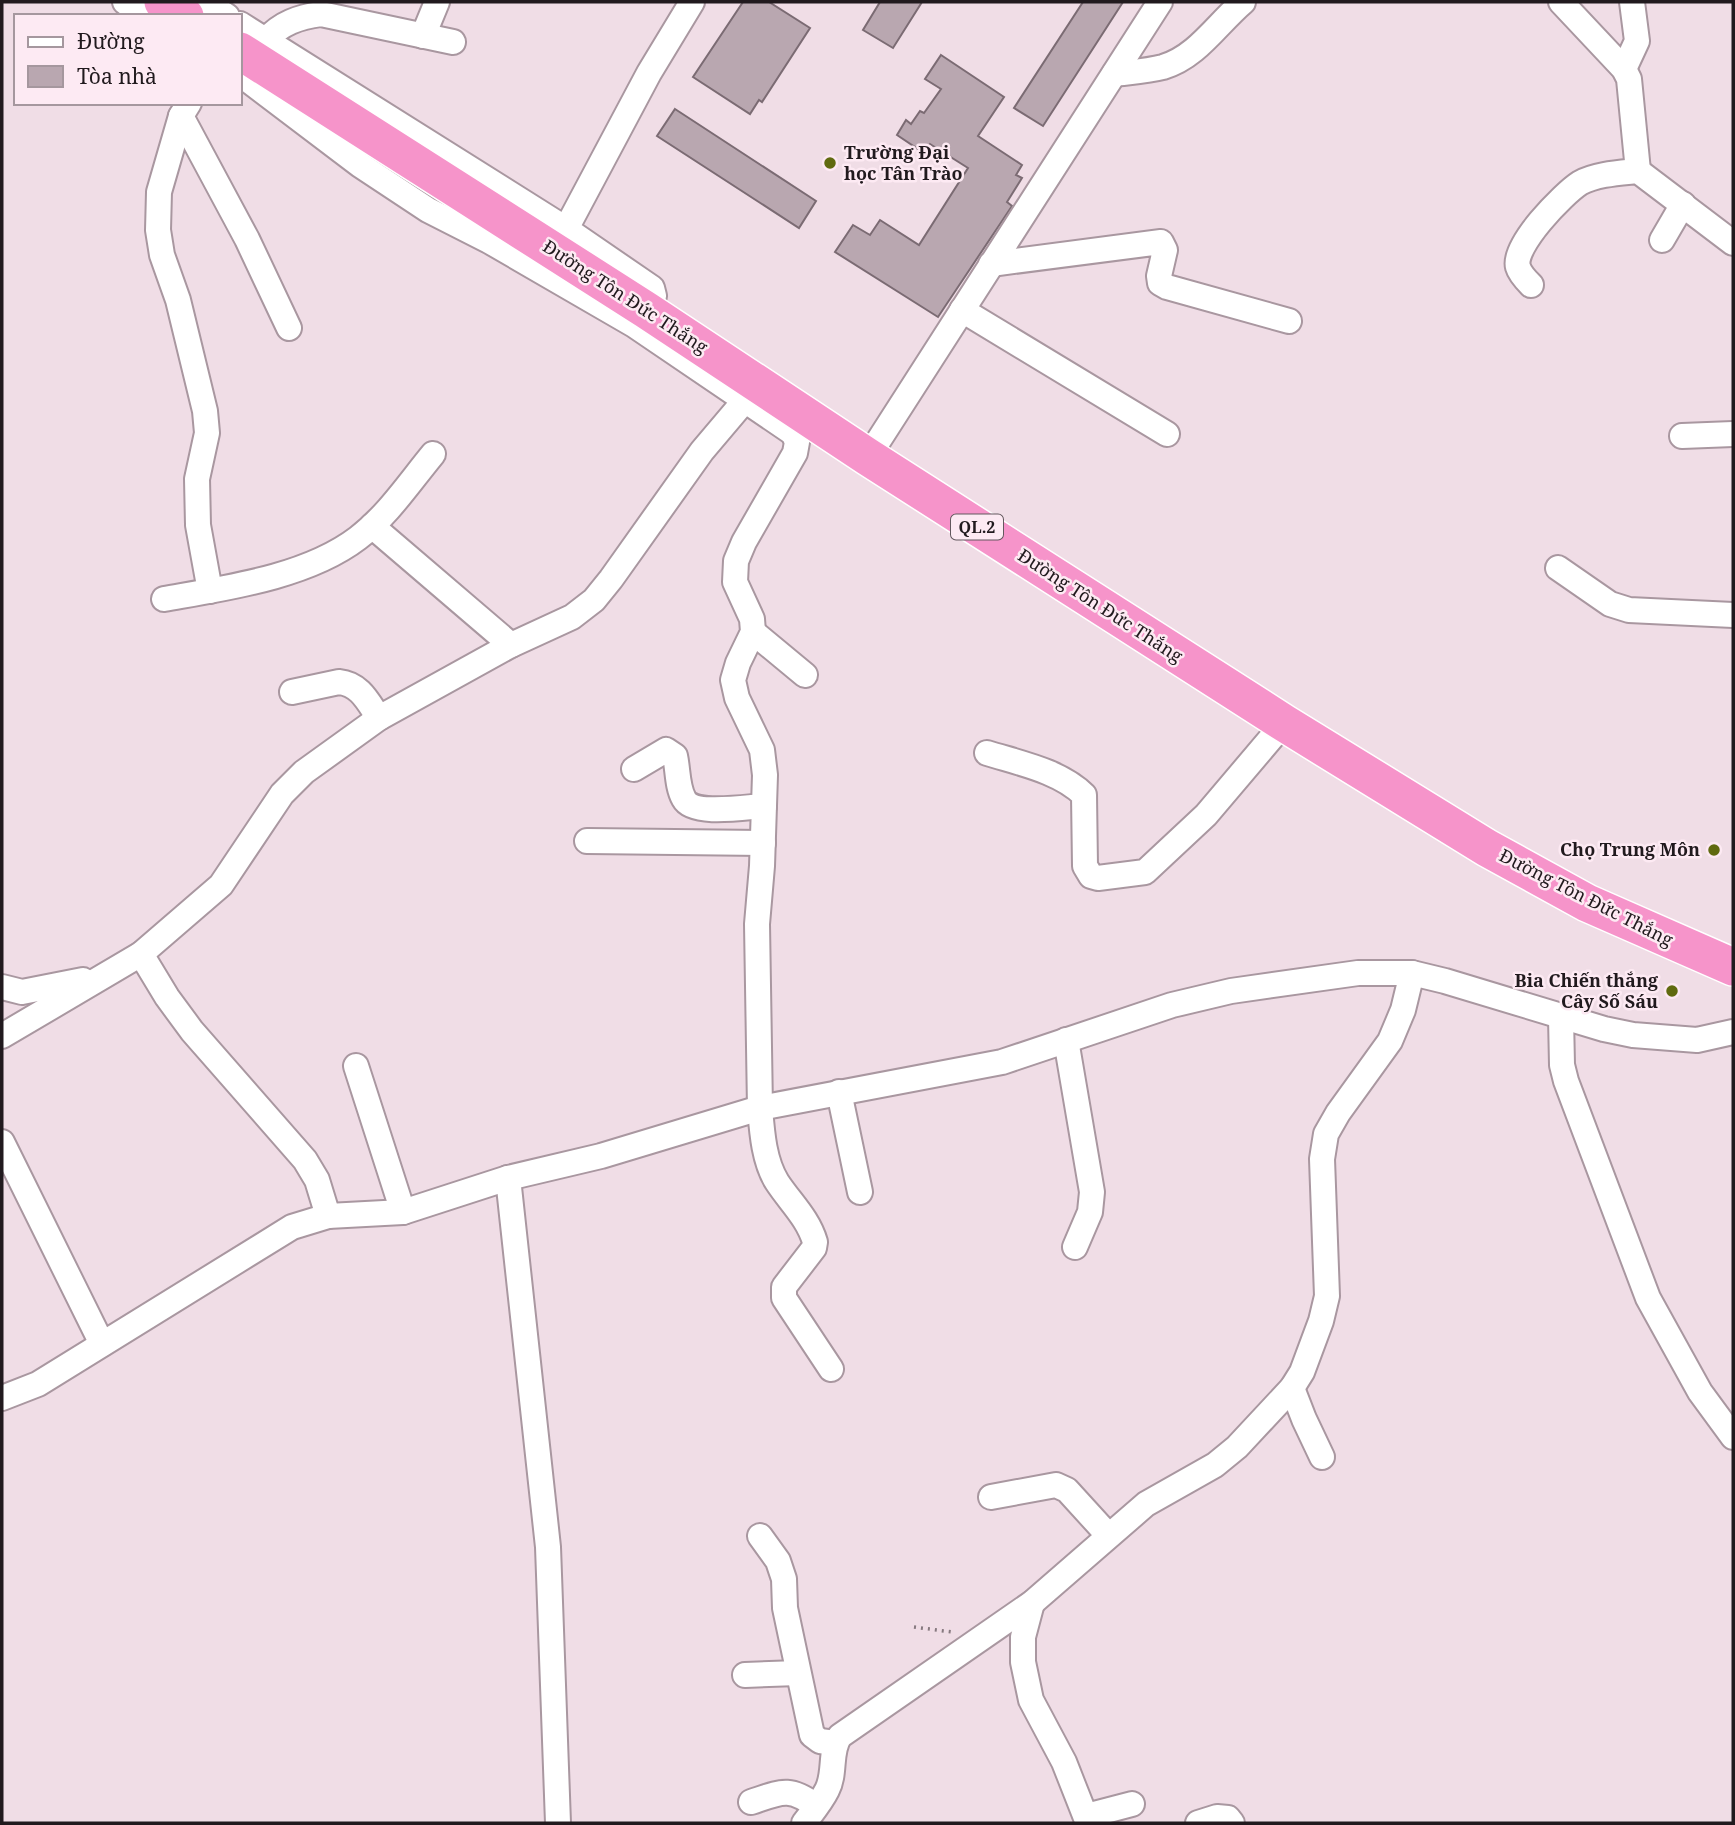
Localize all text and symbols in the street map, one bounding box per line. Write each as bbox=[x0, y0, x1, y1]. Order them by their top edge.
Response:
legend bbox=[14, 14, 242, 105]
text: Đường bbox=[77, 27, 145, 55]
text: Tòa nhà bbox=[77, 62, 157, 90]
place label: Trường Đại học Tân Trào bbox=[844, 140, 963, 185]
marker: Trường Đại học Tân Trào bbox=[822, 155, 838, 171]
street label: Đường Tôn Đức Thắng bbox=[538, 234, 713, 359]
road number: QL.2 bbox=[951, 514, 1003, 540]
street label: Đường Tôn Đức Thắng bbox=[1013, 543, 1188, 668]
place label: Chọ Trung Môn bbox=[1560, 837, 1700, 861]
marker: Chọ Trung Môn bbox=[1706, 842, 1722, 858]
street label: Đường Tôn Đức Thắng bbox=[1495, 843, 1678, 952]
place label: Bia Chiến thắng Cây Số Sáu bbox=[1515, 968, 1659, 1013]
marker: Bia Chiến thắng Cây Số Sáu bbox=[1664, 983, 1680, 999]

